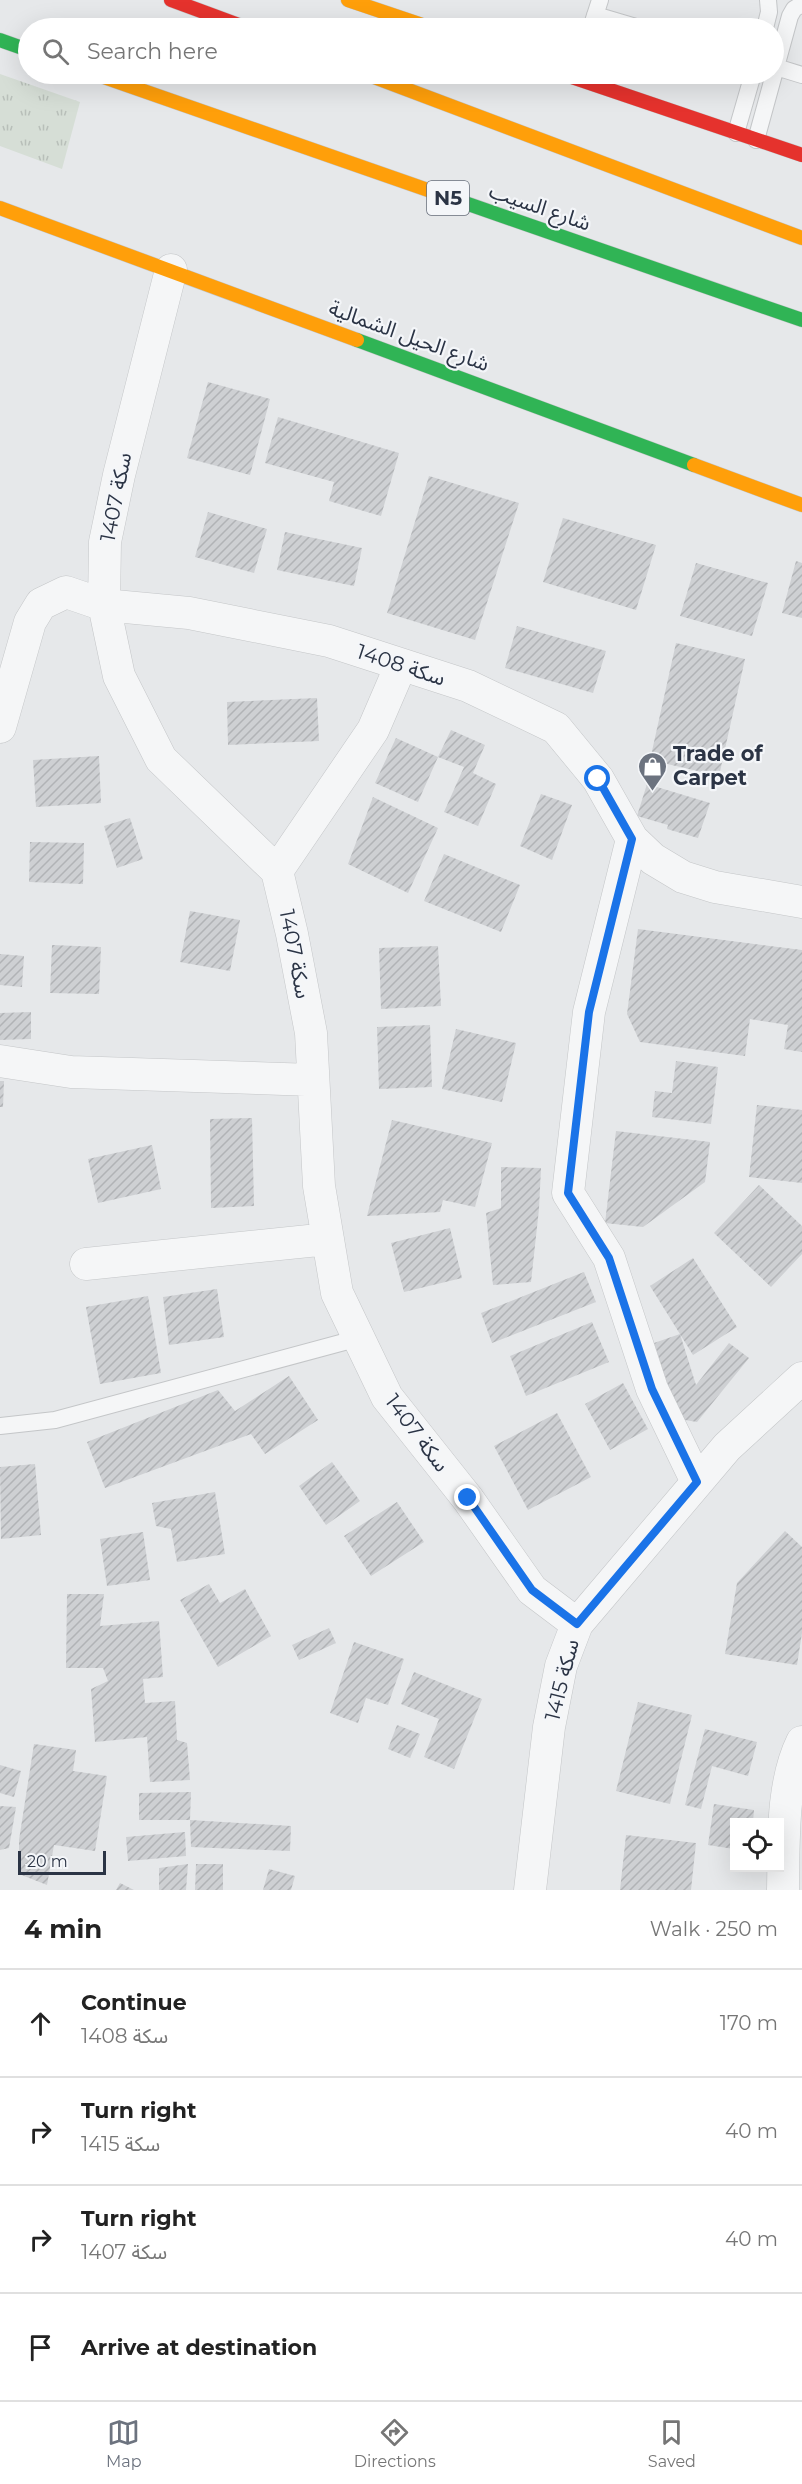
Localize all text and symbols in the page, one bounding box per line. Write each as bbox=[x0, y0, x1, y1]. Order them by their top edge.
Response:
search box bbox=[18, 18, 784, 84]
icon: search bbox=[39, 35, 72, 68]
text: Search here bbox=[87, 38, 218, 65]
street label: شارع السيب bbox=[485, 178, 594, 238]
road number: N5 bbox=[427, 181, 469, 215]
street label: شارع الحيل الشمالية bbox=[324, 295, 493, 379]
street label: سكة 1407 bbox=[95, 450, 136, 544]
street label: سكة 1408 bbox=[354, 638, 449, 691]
place label: Trade of Carpet bbox=[673, 741, 763, 790]
shop icon: Trade of Carpet bbox=[636, 750, 668, 792]
route start bbox=[584, 765, 610, 791]
street label: سكة 1407 bbox=[275, 907, 316, 1001]
street label: سكة 1407 bbox=[380, 1389, 455, 1476]
route end bbox=[454, 1484, 480, 1510]
street label: سكة 1415 bbox=[539, 1636, 584, 1723]
map controls bbox=[730, 1818, 784, 1872]
button: locate bbox=[730, 1818, 784, 1872]
scale bar bbox=[18, 1848, 106, 1876]
text: 20 m bbox=[27, 1852, 68, 1871]
text: 4 min bbox=[24, 1913, 102, 1945]
text: Walk · 250 m bbox=[650, 1917, 778, 1941]
text: Continue bbox=[81, 1989, 187, 2016]
icon: ahead bbox=[24, 2007, 57, 2040]
text: 170 m bbox=[720, 2011, 778, 2035]
text: سكة 1408 bbox=[81, 2024, 168, 2048]
text: Turn right bbox=[81, 2097, 196, 2124]
icon: right bbox=[24, 2115, 57, 2148]
text: 40 m bbox=[725, 2119, 778, 2143]
text: سكة 1415 bbox=[81, 2132, 160, 2156]
text: Turn right bbox=[81, 2205, 196, 2232]
icon: right bbox=[24, 2223, 57, 2256]
text: 40 m bbox=[725, 2227, 778, 2251]
text: سكة 1407 bbox=[81, 2240, 167, 2264]
icon: arrive bbox=[24, 2331, 57, 2364]
text: Arrive at destination bbox=[81, 2334, 317, 2361]
tab: Map bbox=[106, 2416, 142, 2471]
tab: Directions bbox=[354, 2416, 436, 2471]
tab: Saved bbox=[648, 2416, 696, 2471]

